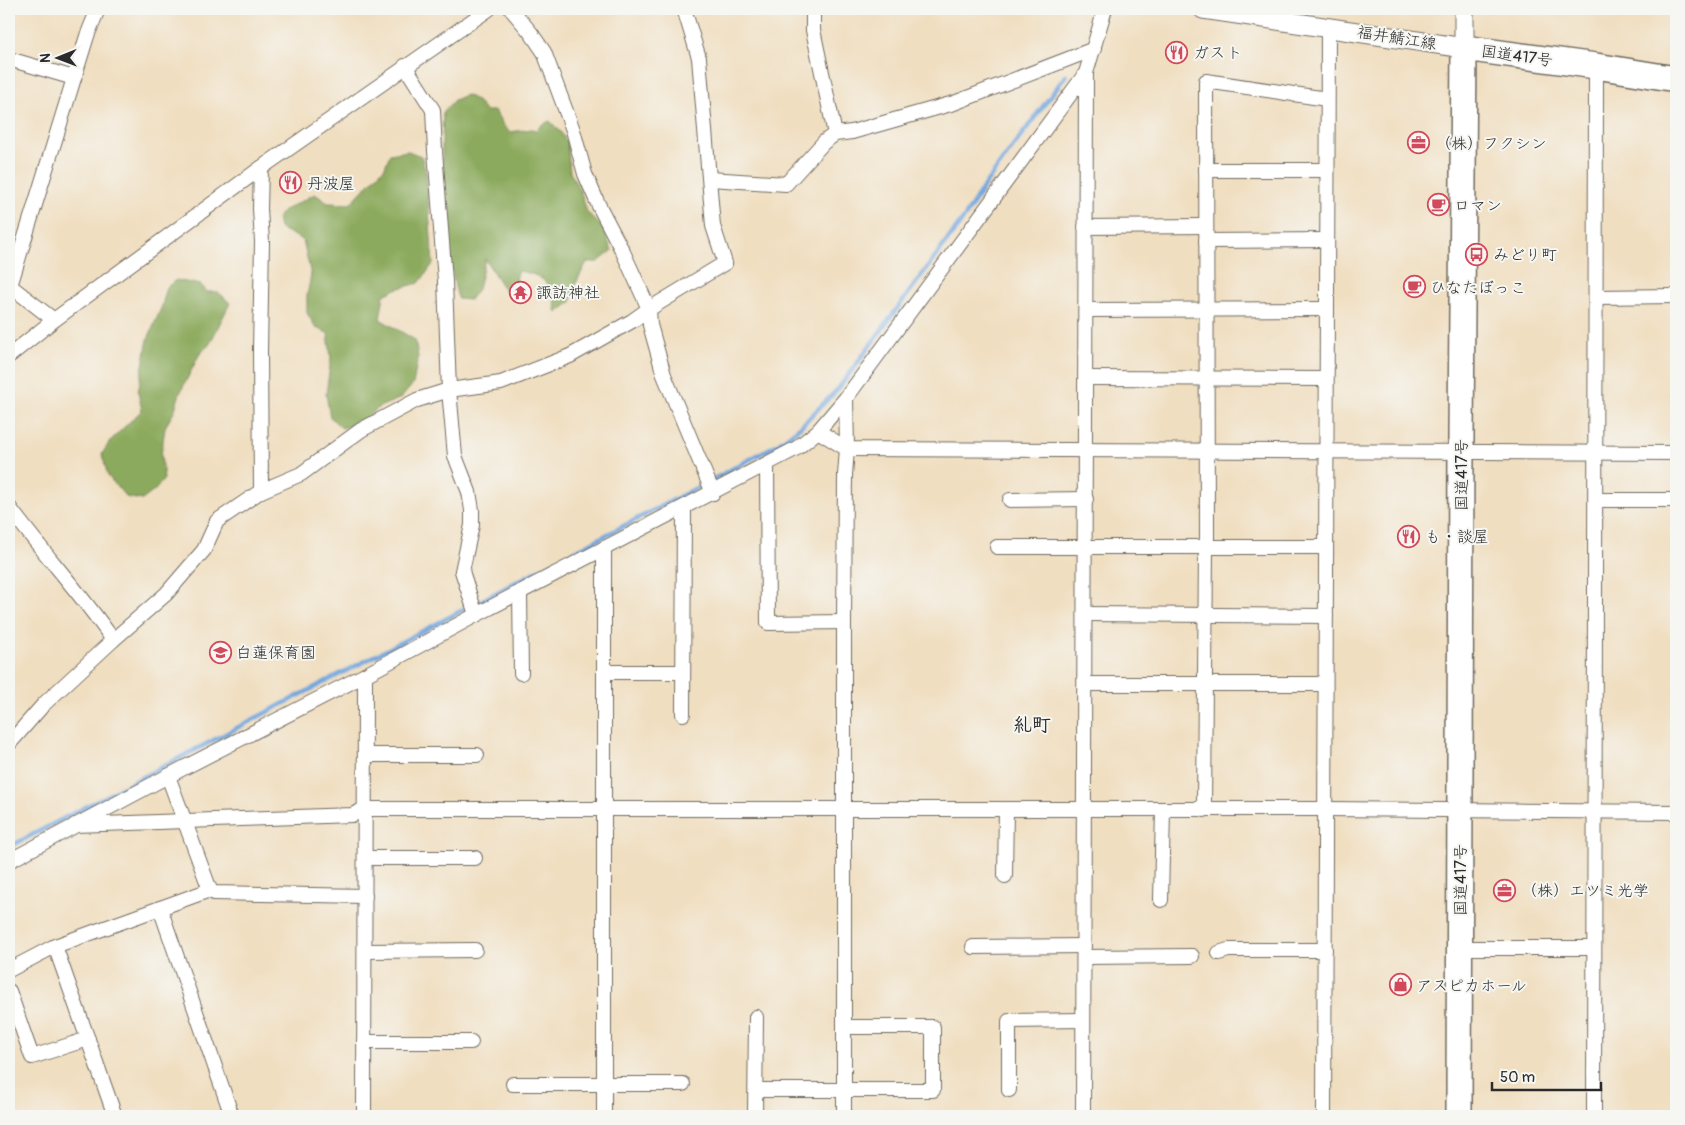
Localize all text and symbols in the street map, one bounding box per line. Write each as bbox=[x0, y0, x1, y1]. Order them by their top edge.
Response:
street label: 福井鯖江線 bbox=[1356, 22, 1438, 54]
north arrow bbox=[32, 32, 82, 82]
restaurant icon: ガスト bbox=[1165, 40, 1189, 64]
street label: 国道417号 bbox=[1480, 41, 1554, 71]
place label: ガスト bbox=[1193, 43, 1243, 63]
text: N bbox=[37, 53, 54, 63]
office icon: （株）フクシン bbox=[1407, 131, 1431, 155]
place label: （株）フクシン bbox=[1435, 134, 1547, 154]
restaurant icon: 丹波屋 bbox=[279, 171, 303, 195]
place label: 丹波屋 bbox=[307, 174, 355, 194]
cafe icon: ロマン bbox=[1426, 193, 1450, 217]
place label: ロマン bbox=[1454, 196, 1502, 216]
bus stop icon: みどり町 bbox=[1465, 242, 1489, 266]
place label: みどり町 bbox=[1493, 245, 1557, 265]
cafe icon: ひなたぼっこ bbox=[1402, 275, 1426, 299]
place label: ひなたぼっこ bbox=[1430, 278, 1526, 298]
temple icon: 諏訪神社 bbox=[508, 280, 532, 304]
place label: 諏訪神社 bbox=[536, 283, 600, 303]
street label: 国道417号 bbox=[1452, 439, 1472, 511]
restaurant icon: も・談屋 bbox=[1397, 524, 1421, 548]
place label: も・談屋 bbox=[1425, 527, 1489, 547]
school or university icon: 白蓮保育園 bbox=[208, 640, 232, 664]
place label: 白蓮保育園 bbox=[236, 643, 316, 663]
district label: 糺町 bbox=[1013, 713, 1051, 737]
street label: 国道417号 bbox=[1451, 844, 1471, 916]
office icon: （株）エツミ光学 bbox=[1493, 878, 1517, 902]
place label: （株）エツミ光学 bbox=[1521, 881, 1649, 901]
shop icon: アスピカホール bbox=[1388, 973, 1412, 997]
place label: アスピカホール bbox=[1416, 976, 1527, 996]
scale bar bbox=[1492, 1060, 1601, 1092]
text: 50 m bbox=[1500, 1068, 1535, 1087]

